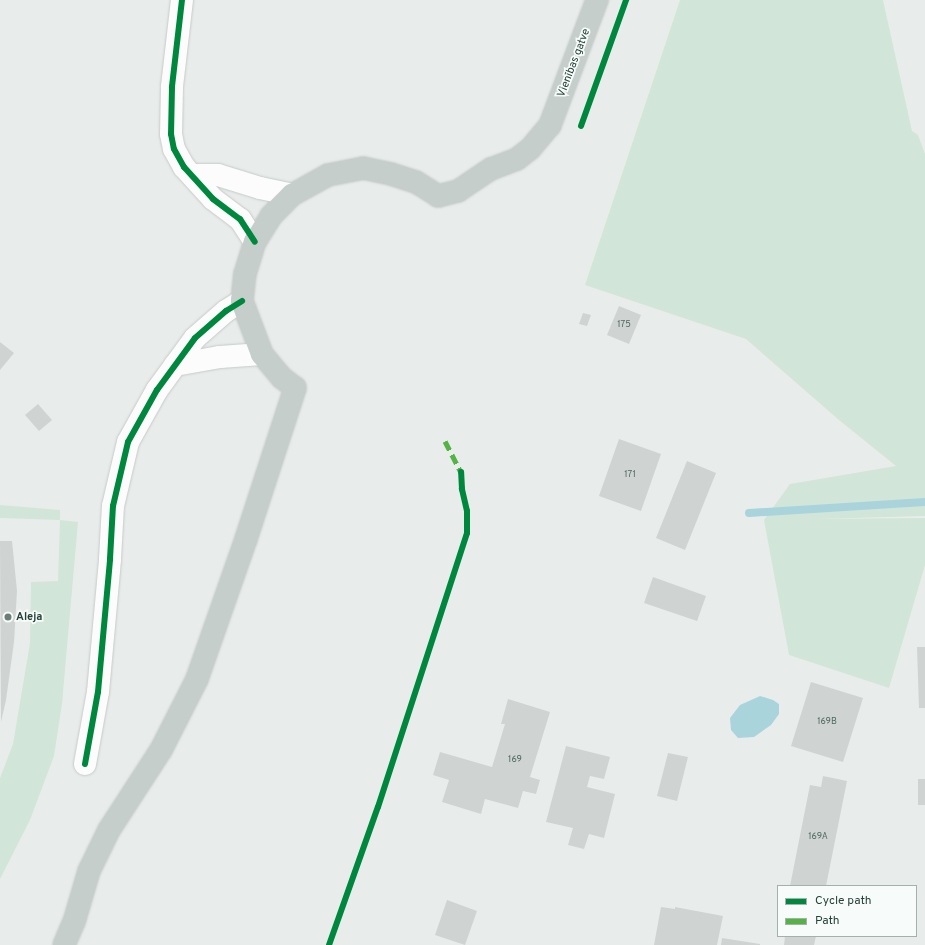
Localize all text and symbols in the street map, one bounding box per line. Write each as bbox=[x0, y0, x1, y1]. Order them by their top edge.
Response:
street label: Vienības gatve bbox=[555, 27, 593, 99]
house number: 175 bbox=[617, 320, 631, 330]
house number: 171 bbox=[624, 470, 636, 480]
place label: Aleja bbox=[16, 610, 42, 624]
marker: Aleja bbox=[3, 612, 13, 622]
house number: 169B bbox=[817, 717, 837, 727]
house number: 169 bbox=[508, 755, 522, 765]
house number: 169A bbox=[808, 832, 828, 842]
legend bbox=[777, 885, 917, 937]
text: Cycle path bbox=[815, 893, 872, 909]
text: Path bbox=[815, 913, 840, 929]

